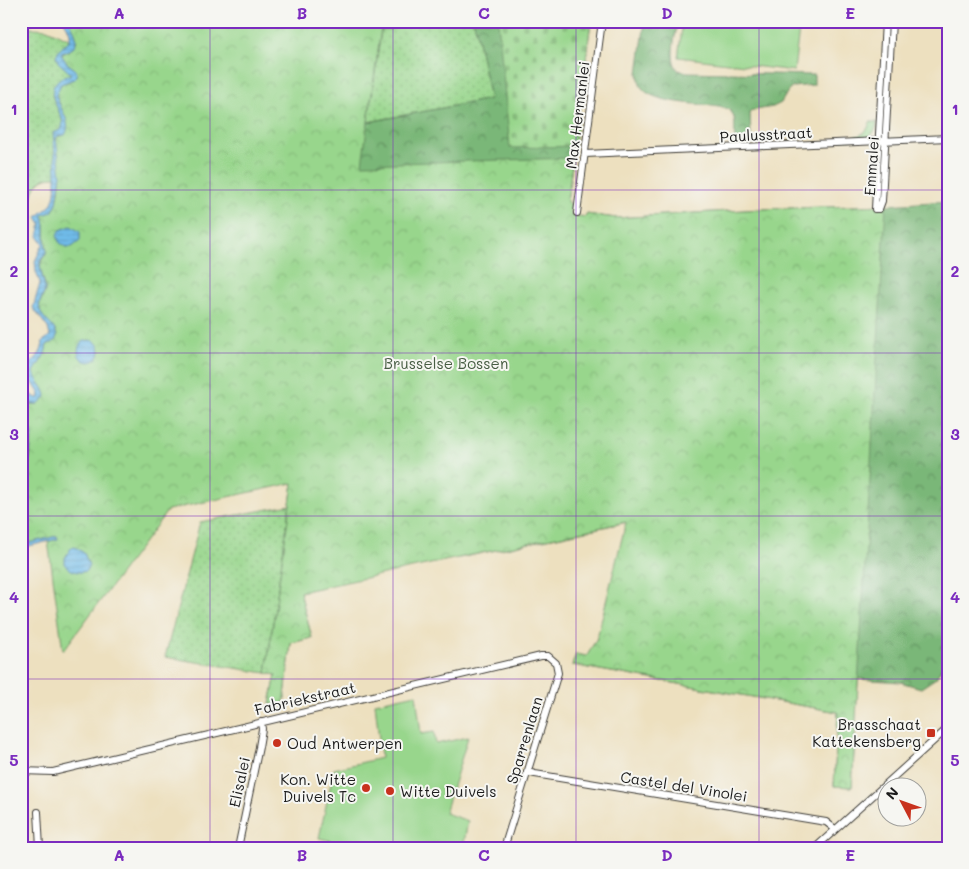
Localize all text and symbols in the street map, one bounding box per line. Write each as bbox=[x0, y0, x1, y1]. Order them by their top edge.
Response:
text: A bbox=[113, 2, 125, 23]
text: B bbox=[297, 2, 307, 23]
text: C bbox=[478, 2, 490, 23]
text: D bbox=[661, 2, 673, 23]
text: E bbox=[845, 2, 855, 23]
street label: Max Hermanlei bbox=[560, 60, 594, 170]
text: 1 bbox=[10, 98, 18, 119]
text: 1 bbox=[951, 98, 959, 119]
street label: Paulusstraat bbox=[719, 122, 813, 146]
street label: Emmalei bbox=[859, 136, 883, 196]
text: 2 bbox=[10, 260, 19, 281]
text: 2 bbox=[951, 260, 960, 281]
park label: Brusselse Bossen bbox=[384, 353, 508, 373]
text: 3 bbox=[9, 423, 19, 444]
text: 3 bbox=[950, 423, 960, 444]
text: 4 bbox=[9, 586, 19, 607]
text: 4 bbox=[950, 586, 960, 607]
street label: Fabriekstraat bbox=[252, 677, 358, 719]
street label: Sparrenlaan bbox=[501, 694, 547, 786]
place label: Brasschaat Kattekensberg bbox=[812, 714, 921, 751]
marker: Brasschaat Kattekensberg bbox=[925, 727, 937, 739]
place label: Oud Antwerpen bbox=[287, 733, 402, 753]
marker: Oud Antwerpen bbox=[271, 737, 283, 749]
text: 5 bbox=[9, 749, 19, 770]
text: 5 bbox=[950, 749, 960, 770]
street label: Elisalei bbox=[224, 755, 254, 809]
street label: Castel del Vinolei bbox=[619, 766, 749, 806]
place label: Kon. Witte Duivels Tc bbox=[280, 769, 356, 806]
north arrow bbox=[876, 776, 926, 826]
place label: Witte Duivels bbox=[400, 781, 496, 801]
marker: Kon. Witte Duivels Tc bbox=[360, 782, 372, 794]
text: N bbox=[881, 783, 902, 803]
marker: Witte Duivels bbox=[384, 785, 396, 797]
text: A bbox=[113, 844, 125, 865]
text: B bbox=[297, 844, 307, 865]
text: C bbox=[478, 844, 490, 865]
text: D bbox=[661, 844, 673, 865]
text: E bbox=[845, 844, 855, 865]

